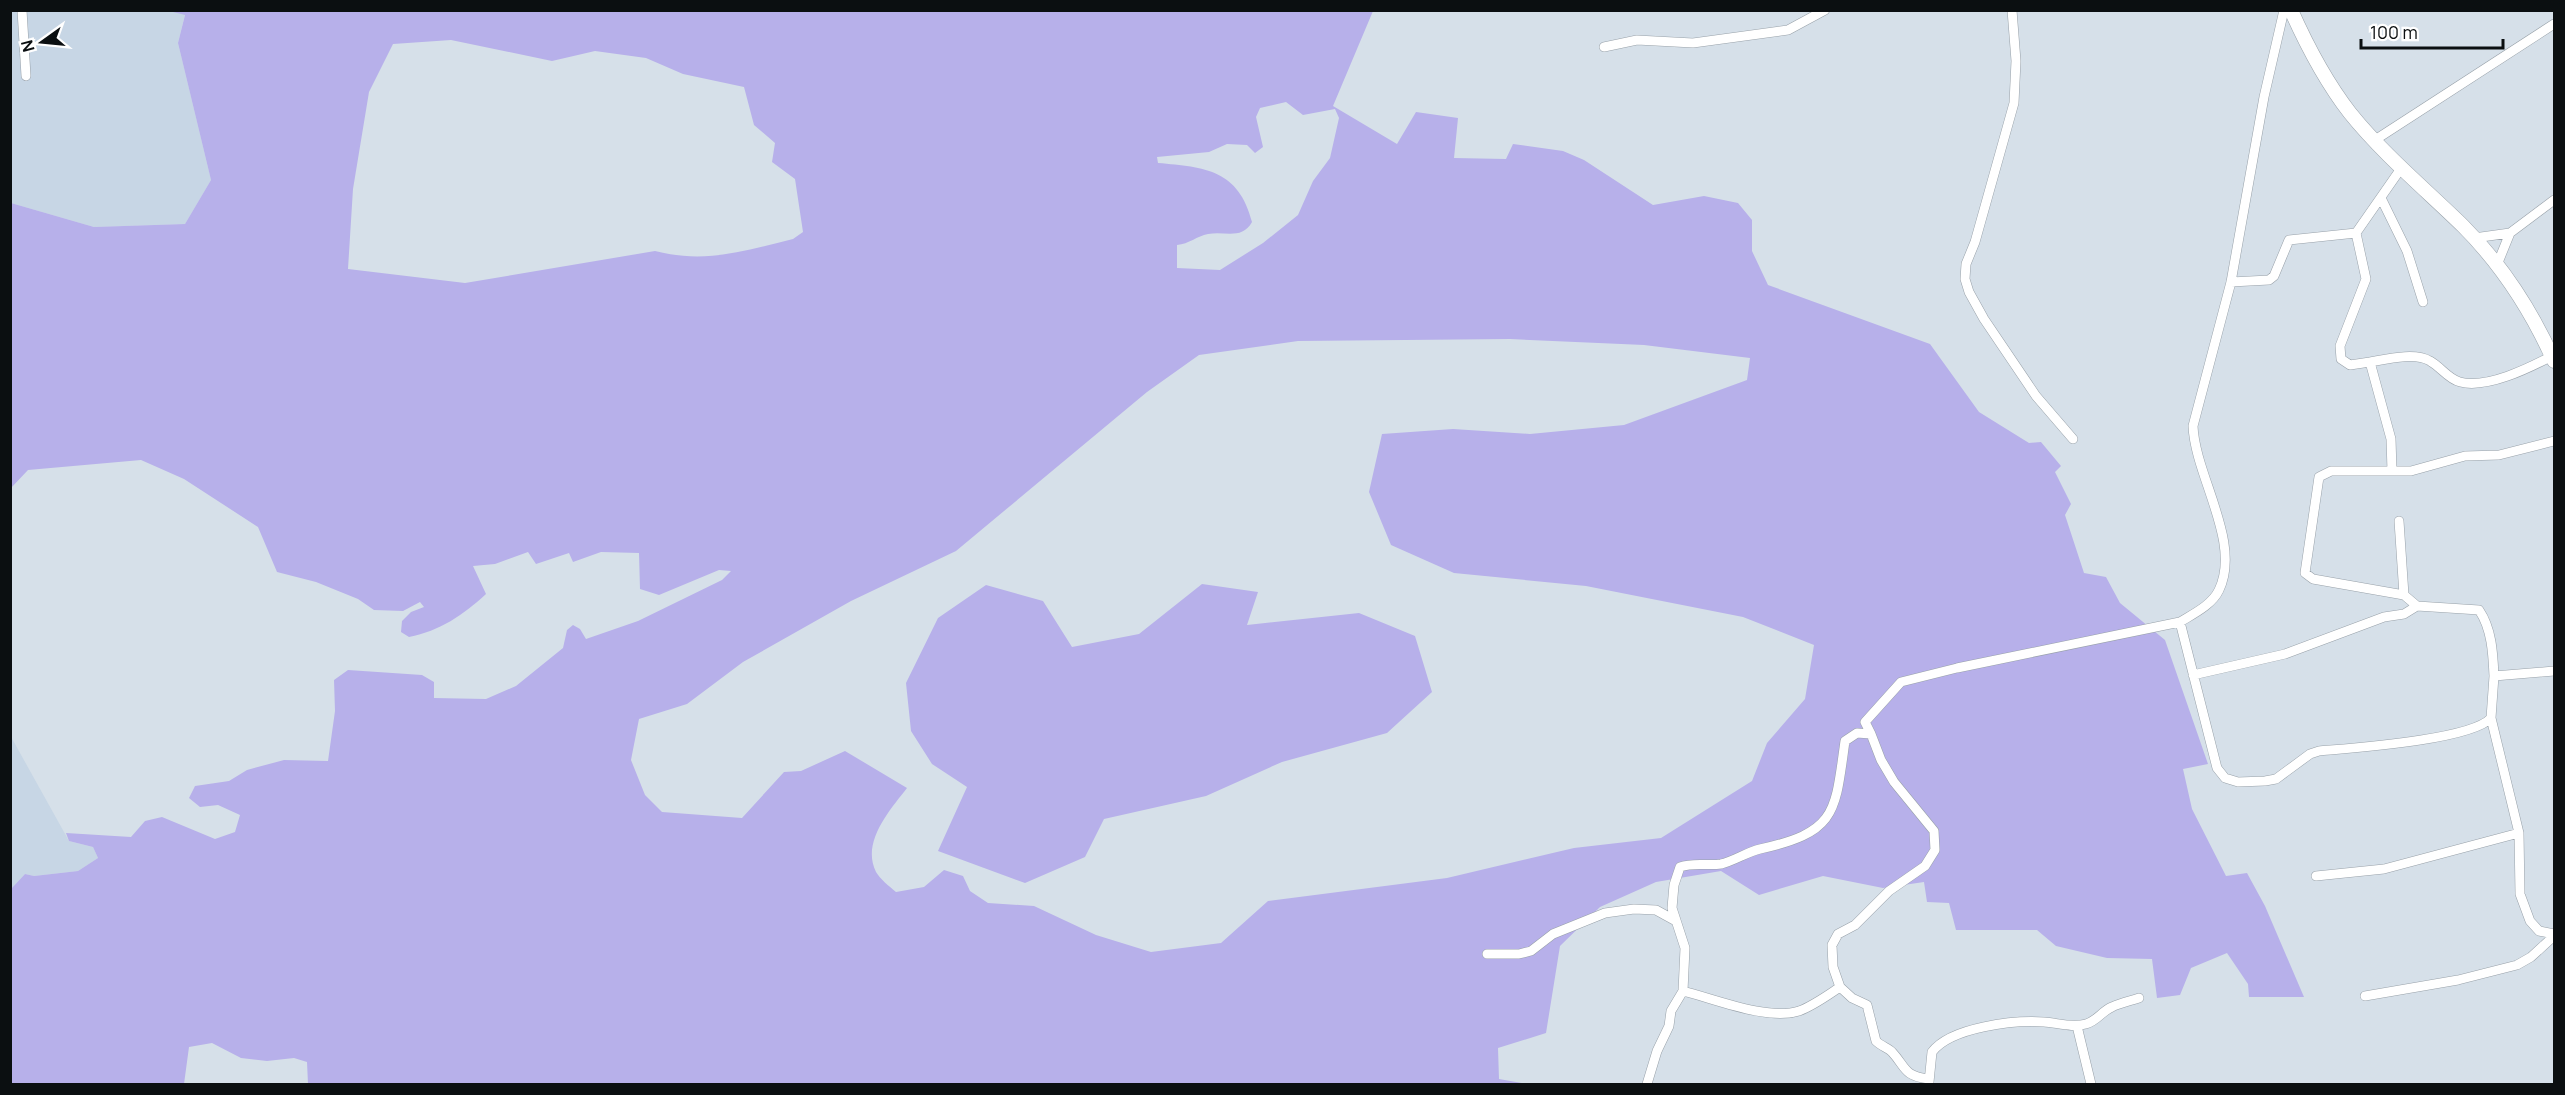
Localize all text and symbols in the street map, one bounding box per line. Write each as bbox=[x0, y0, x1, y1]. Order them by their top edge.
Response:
north arrow bbox=[12, 12, 72, 72]
scale bar bbox=[2361, 12, 2504, 50]
text: 100 m bbox=[2370, 20, 2418, 44]
text: N bbox=[15, 37, 40, 54]

